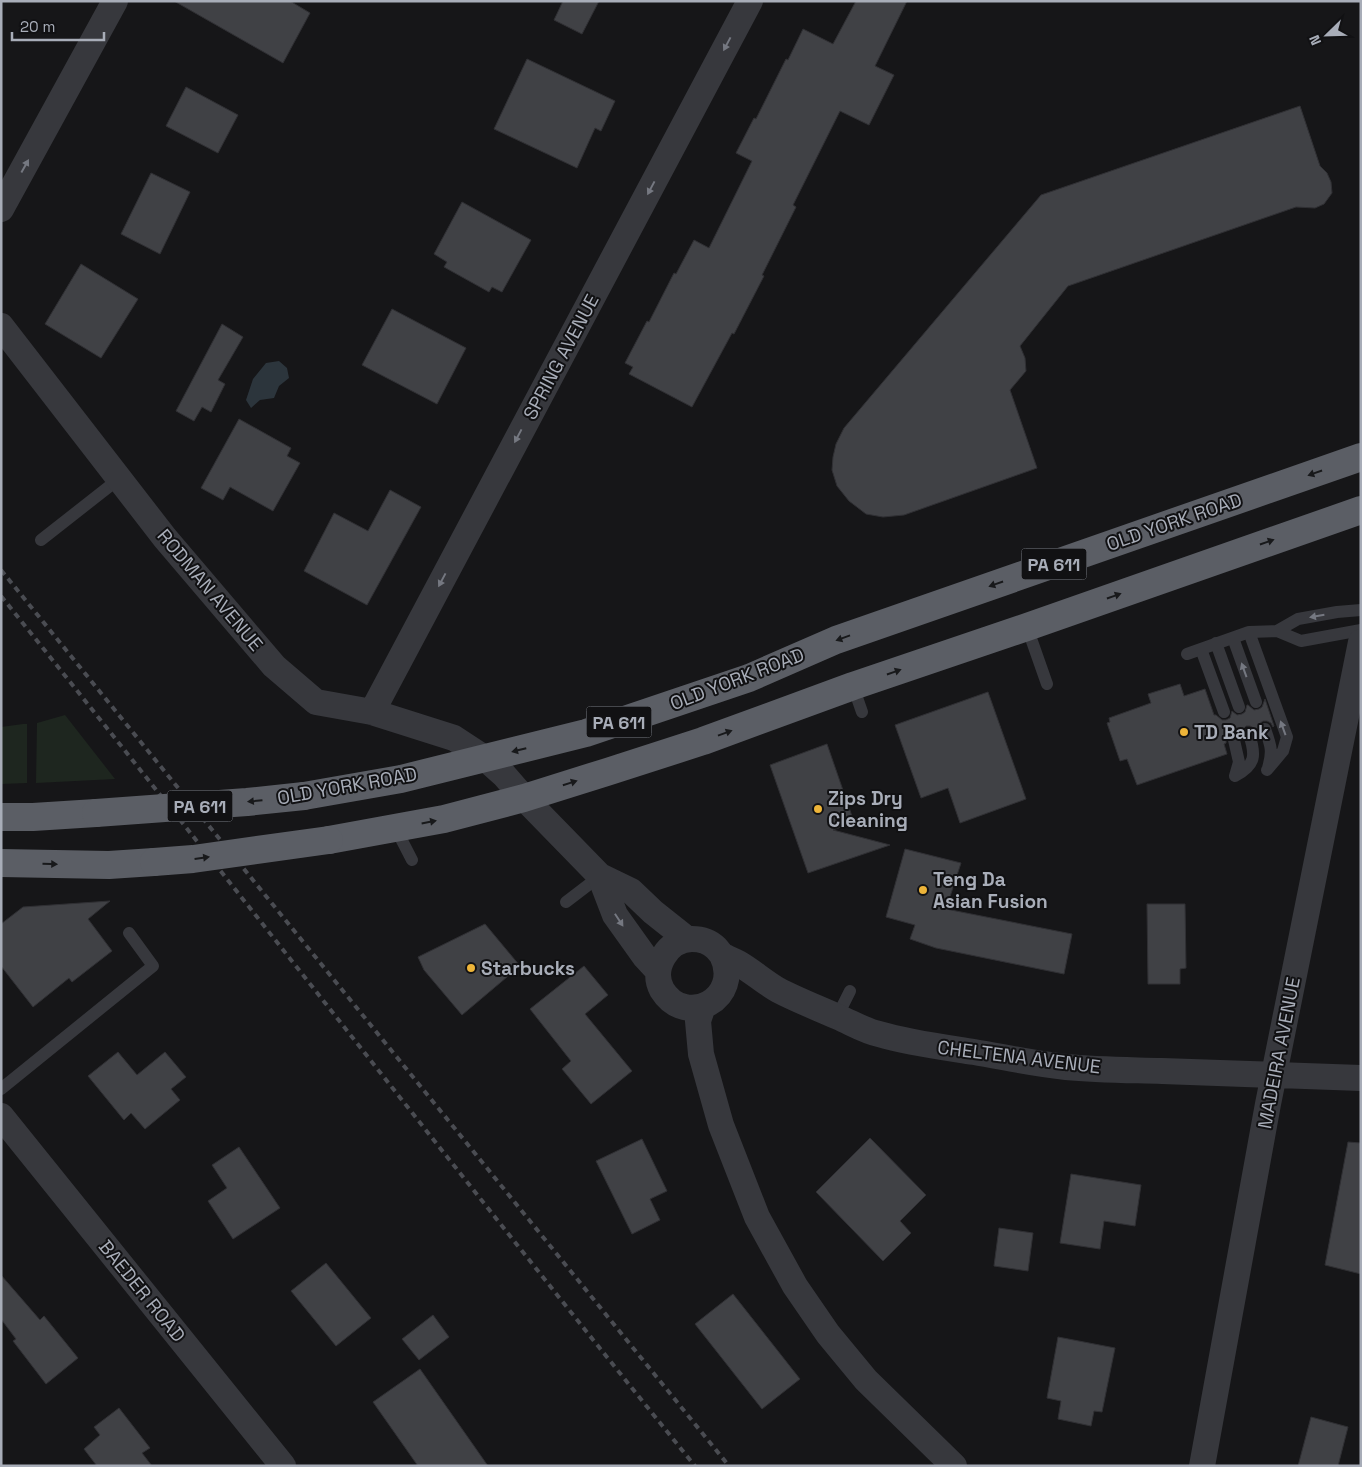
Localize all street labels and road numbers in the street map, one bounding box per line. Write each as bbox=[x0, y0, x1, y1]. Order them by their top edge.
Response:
street label: SPRING AVENUE bbox=[517, 290, 605, 424]
street label: OLD YORK ROAD bbox=[1103, 487, 1245, 557]
street label: RODMAN AVENUE bbox=[152, 524, 268, 656]
road number: PA 611 bbox=[1022, 548, 1086, 580]
street label: OLD YORK ROAD bbox=[666, 642, 808, 716]
road number: PA 611 bbox=[586, 706, 652, 738]
street label: OLD YORK ROAD bbox=[275, 761, 419, 811]
road number: PA 611 bbox=[168, 790, 232, 821]
street label: MADEIRA AVENUE bbox=[1252, 975, 1306, 1131]
street label: CHELTENA AVENUE bbox=[936, 1035, 1102, 1079]
street label: BAEDER ROAD bbox=[93, 1235, 191, 1347]

